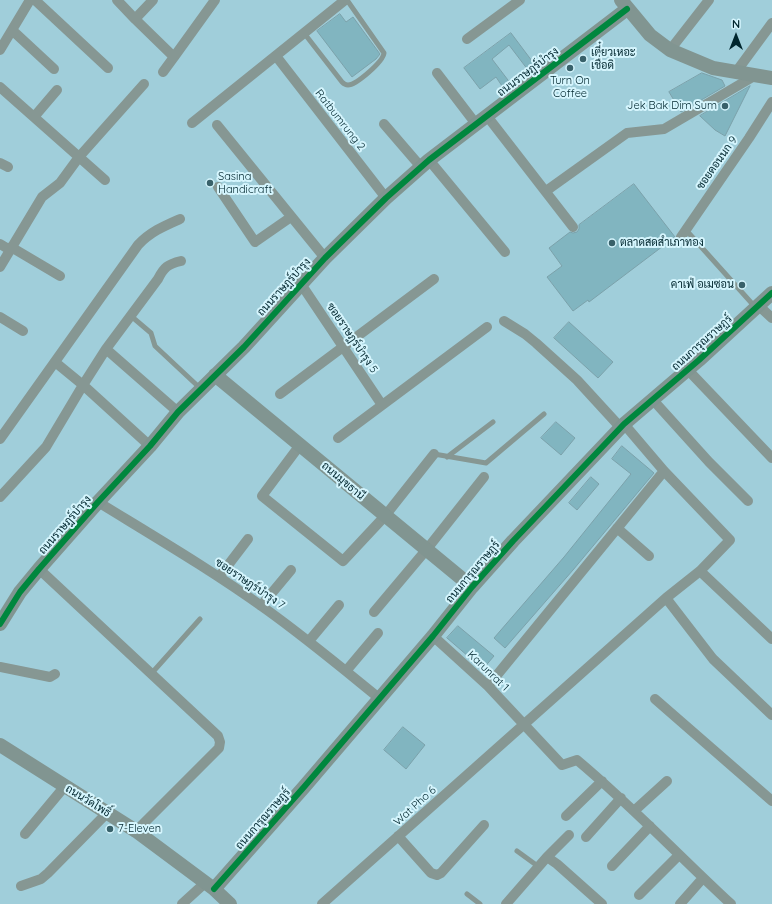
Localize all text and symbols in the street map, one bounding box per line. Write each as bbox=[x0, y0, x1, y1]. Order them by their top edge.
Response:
north arrow bbox=[716, 16, 756, 56]
text: N bbox=[732, 17, 740, 31]
street label: ถนนราษฎร์บำรุง bbox=[495, 45, 561, 99]
place label: เตี๋ยวเหอะ เชื่อดิ bbox=[591, 46, 636, 72]
marker: เตี๋ยวเหอะ เชื่อดิ bbox=[578, 54, 588, 64]
marker: Turn On Coffee bbox=[565, 63, 575, 73]
place label: Turn On Coffee bbox=[550, 74, 590, 100]
street label: Ratbumrung 2 bbox=[312, 87, 368, 153]
place label: Jek Bak Dim Sum bbox=[627, 99, 717, 113]
marker: Jek Bak Dim Sum bbox=[720, 101, 730, 111]
street label: ซอยดอนนก 9 bbox=[694, 134, 740, 192]
place label: Sasina Handicraft bbox=[218, 170, 272, 196]
marker: Sasina Handicraft bbox=[205, 178, 215, 188]
place label: ตลาดสดสำเภาทอง bbox=[620, 236, 704, 250]
marker: ตลาดสดสำเภาทอง bbox=[607, 238, 617, 248]
street label: ถนนราษฎร์บำรุง bbox=[255, 255, 313, 319]
place label: คาเฟ่ อเมซอน bbox=[671, 278, 734, 292]
marker: คาเฟ่ อเมซอน bbox=[737, 280, 747, 290]
street label: ซอยราษฎร์บำรุง 5 bbox=[324, 301, 380, 375]
street label: ถนนการุณราษฏร์ bbox=[669, 312, 735, 374]
street label: ถนนมุขธานี bbox=[319, 459, 367, 503]
street label: ถนนราษฎร์บำรุง bbox=[36, 493, 94, 557]
street label: ถนนการุณราษฏร์ bbox=[443, 538, 503, 606]
street label: ซอยราษฎร์บำรุง 7 bbox=[213, 556, 287, 612]
street label: Karunrat 1 bbox=[465, 648, 511, 694]
street label: ถนนวัดโพธิ์ bbox=[63, 782, 113, 820]
street label: Wat Pho 6 bbox=[391, 784, 439, 828]
street label: ถนนการุณราษฏร์ bbox=[233, 786, 293, 852]
place label: 7-Eleven bbox=[118, 822, 161, 836]
marker: 7-Eleven bbox=[105, 824, 115, 834]

